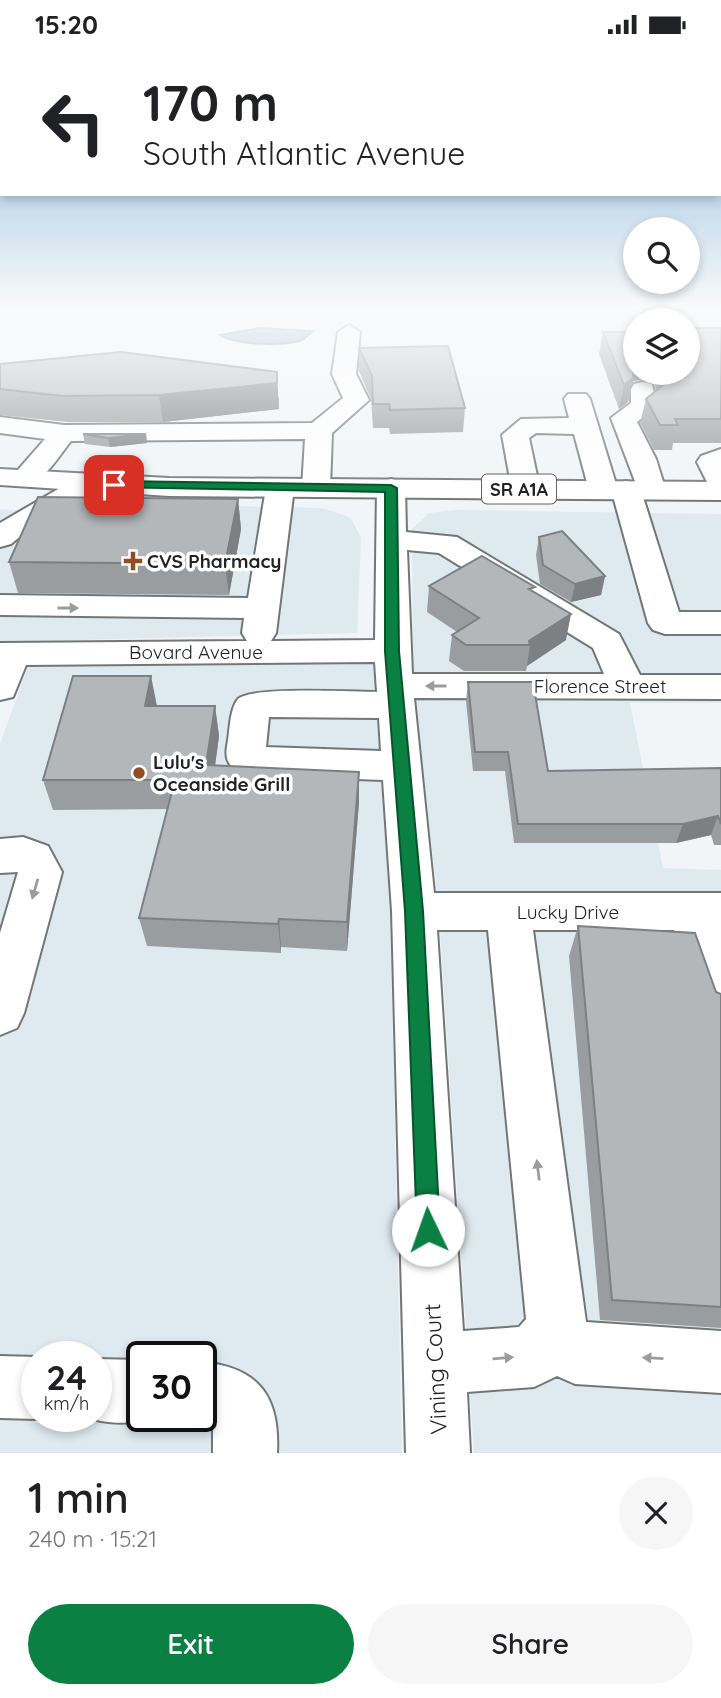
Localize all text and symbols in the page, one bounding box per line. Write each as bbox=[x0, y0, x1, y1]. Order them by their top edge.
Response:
text: 15:20 bbox=[35, 8, 98, 41]
text: 170 m bbox=[143, 72, 278, 133]
icon: left bbox=[28, 77, 119, 168]
text: South Atlantic Avenue bbox=[143, 133, 465, 173]
map controls bbox=[623, 217, 700, 385]
button: search bbox=[623, 217, 700, 294]
button: layers bbox=[623, 308, 700, 385]
pin bbox=[84, 455, 144, 515]
icon: arrive bbox=[95, 466, 133, 504]
road number: SR A1A bbox=[482, 475, 556, 503]
place label: CVS Pharmacy bbox=[147, 549, 282, 573]
marker: CVS Pharmacy bbox=[125, 553, 141, 569]
one-way arrow bbox=[57, 602, 79, 614]
street label: Bovard Avenue bbox=[129, 640, 263, 664]
street label: Florence Street bbox=[534, 674, 666, 698]
one-way arrow bbox=[425, 680, 447, 692]
place label: Lulu's Oceanside Grill bbox=[153, 750, 290, 796]
marker: Lulu's Oceanside Grill bbox=[131, 765, 147, 781]
one-way arrow bbox=[29, 879, 40, 901]
street label: Lucky Drive bbox=[517, 900, 619, 924]
one-way arrow bbox=[533, 1158, 544, 1180]
position arrow bbox=[391, 1193, 465, 1267]
street label: Vining Court bbox=[417, 1303, 453, 1435]
speed limit sign: 30 bbox=[126, 1341, 217, 1432]
one-way arrow bbox=[492, 1352, 514, 1363]
one-way arrow bbox=[642, 1352, 664, 1363]
text: 24 bbox=[46, 1355, 87, 1399]
text: km/h bbox=[44, 1392, 89, 1415]
text: 1 min bbox=[28, 1471, 129, 1524]
button: close bbox=[619, 1476, 693, 1550]
text: 240 m · 15:21 bbox=[28, 1524, 157, 1553]
button: Exit bbox=[28, 1604, 354, 1684]
button: Share bbox=[368, 1604, 693, 1684]

